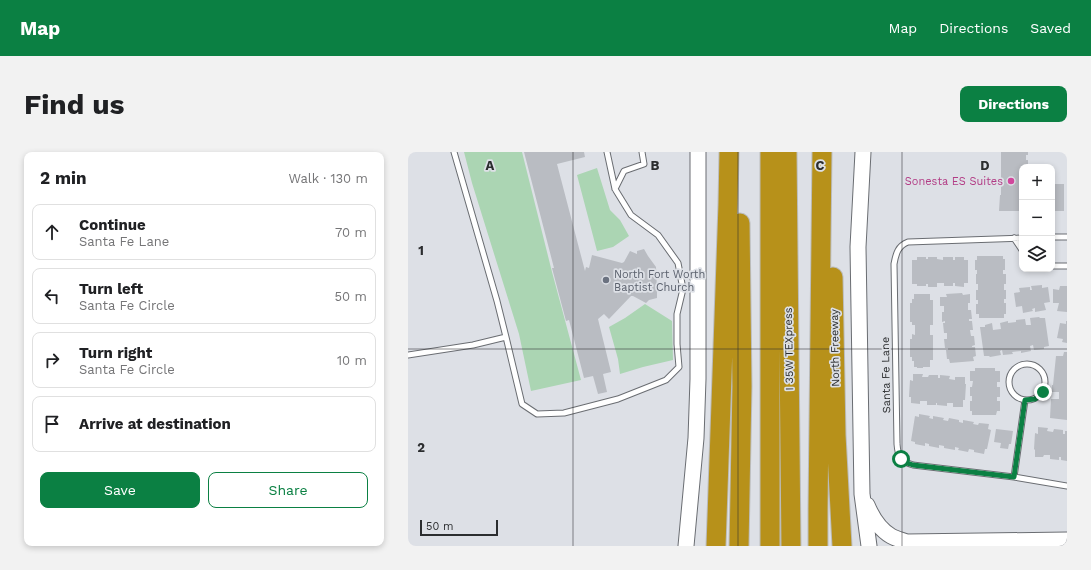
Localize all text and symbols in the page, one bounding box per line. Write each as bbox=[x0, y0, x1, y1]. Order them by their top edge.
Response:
text: Map bbox=[20, 17, 60, 40]
text: Map bbox=[889, 20, 917, 36]
text: Directions bbox=[939, 20, 1008, 36]
text: Saved bbox=[1030, 20, 1071, 36]
button: Directions bbox=[960, 86, 1067, 122]
text: Find us bbox=[24, 88, 124, 121]
text: A bbox=[486, 158, 495, 173]
text: B bbox=[651, 158, 660, 173]
text: C bbox=[816, 158, 825, 173]
text: D bbox=[980, 158, 990, 173]
map controls bbox=[1019, 164, 1055, 272]
button: + bbox=[1019, 164, 1055, 200]
text: 2 min bbox=[40, 168, 86, 188]
text: Walk · 130 m bbox=[289, 171, 368, 186]
place label: Sonesta ES Suites bbox=[905, 175, 1003, 188]
marker: Sonesta ES Suites bbox=[1006, 176, 1016, 186]
button: − bbox=[1019, 200, 1055, 236]
text: Continue bbox=[79, 216, 146, 234]
icon: ahead bbox=[41, 221, 63, 243]
text: 70 m bbox=[335, 225, 367, 240]
text: Santa Fe Lane bbox=[79, 234, 169, 249]
button: layers bbox=[1019, 236, 1055, 272]
text: 1 bbox=[418, 243, 424, 258]
place label: North Fort Worth Baptist Church bbox=[614, 268, 705, 294]
marker: North Fort Worth Baptist Church bbox=[601, 275, 611, 285]
text: Turn left bbox=[79, 280, 143, 298]
icon: left bbox=[41, 285, 63, 307]
text: 50 m bbox=[335, 289, 367, 304]
text: Santa Fe Circle bbox=[79, 298, 175, 313]
street label: I 35W TEXpress bbox=[782, 307, 796, 391]
street label: North Freeway bbox=[828, 309, 842, 387]
street label: Santa Fe Lane bbox=[879, 337, 893, 413]
text: Turn right bbox=[79, 344, 152, 362]
icon: right bbox=[41, 349, 63, 371]
text: 10 m bbox=[337, 353, 367, 368]
text: Santa Fe Circle bbox=[79, 362, 175, 377]
route end bbox=[1034, 383, 1052, 401]
icon: arrive bbox=[41, 413, 63, 435]
text: Arrive at destination bbox=[79, 415, 231, 433]
text: 2 bbox=[417, 440, 425, 455]
route start bbox=[892, 450, 910, 468]
button: Save bbox=[40, 472, 200, 508]
button: Share bbox=[208, 472, 368, 508]
scale bar bbox=[420, 518, 498, 537]
text: 50 m bbox=[426, 520, 453, 533]

